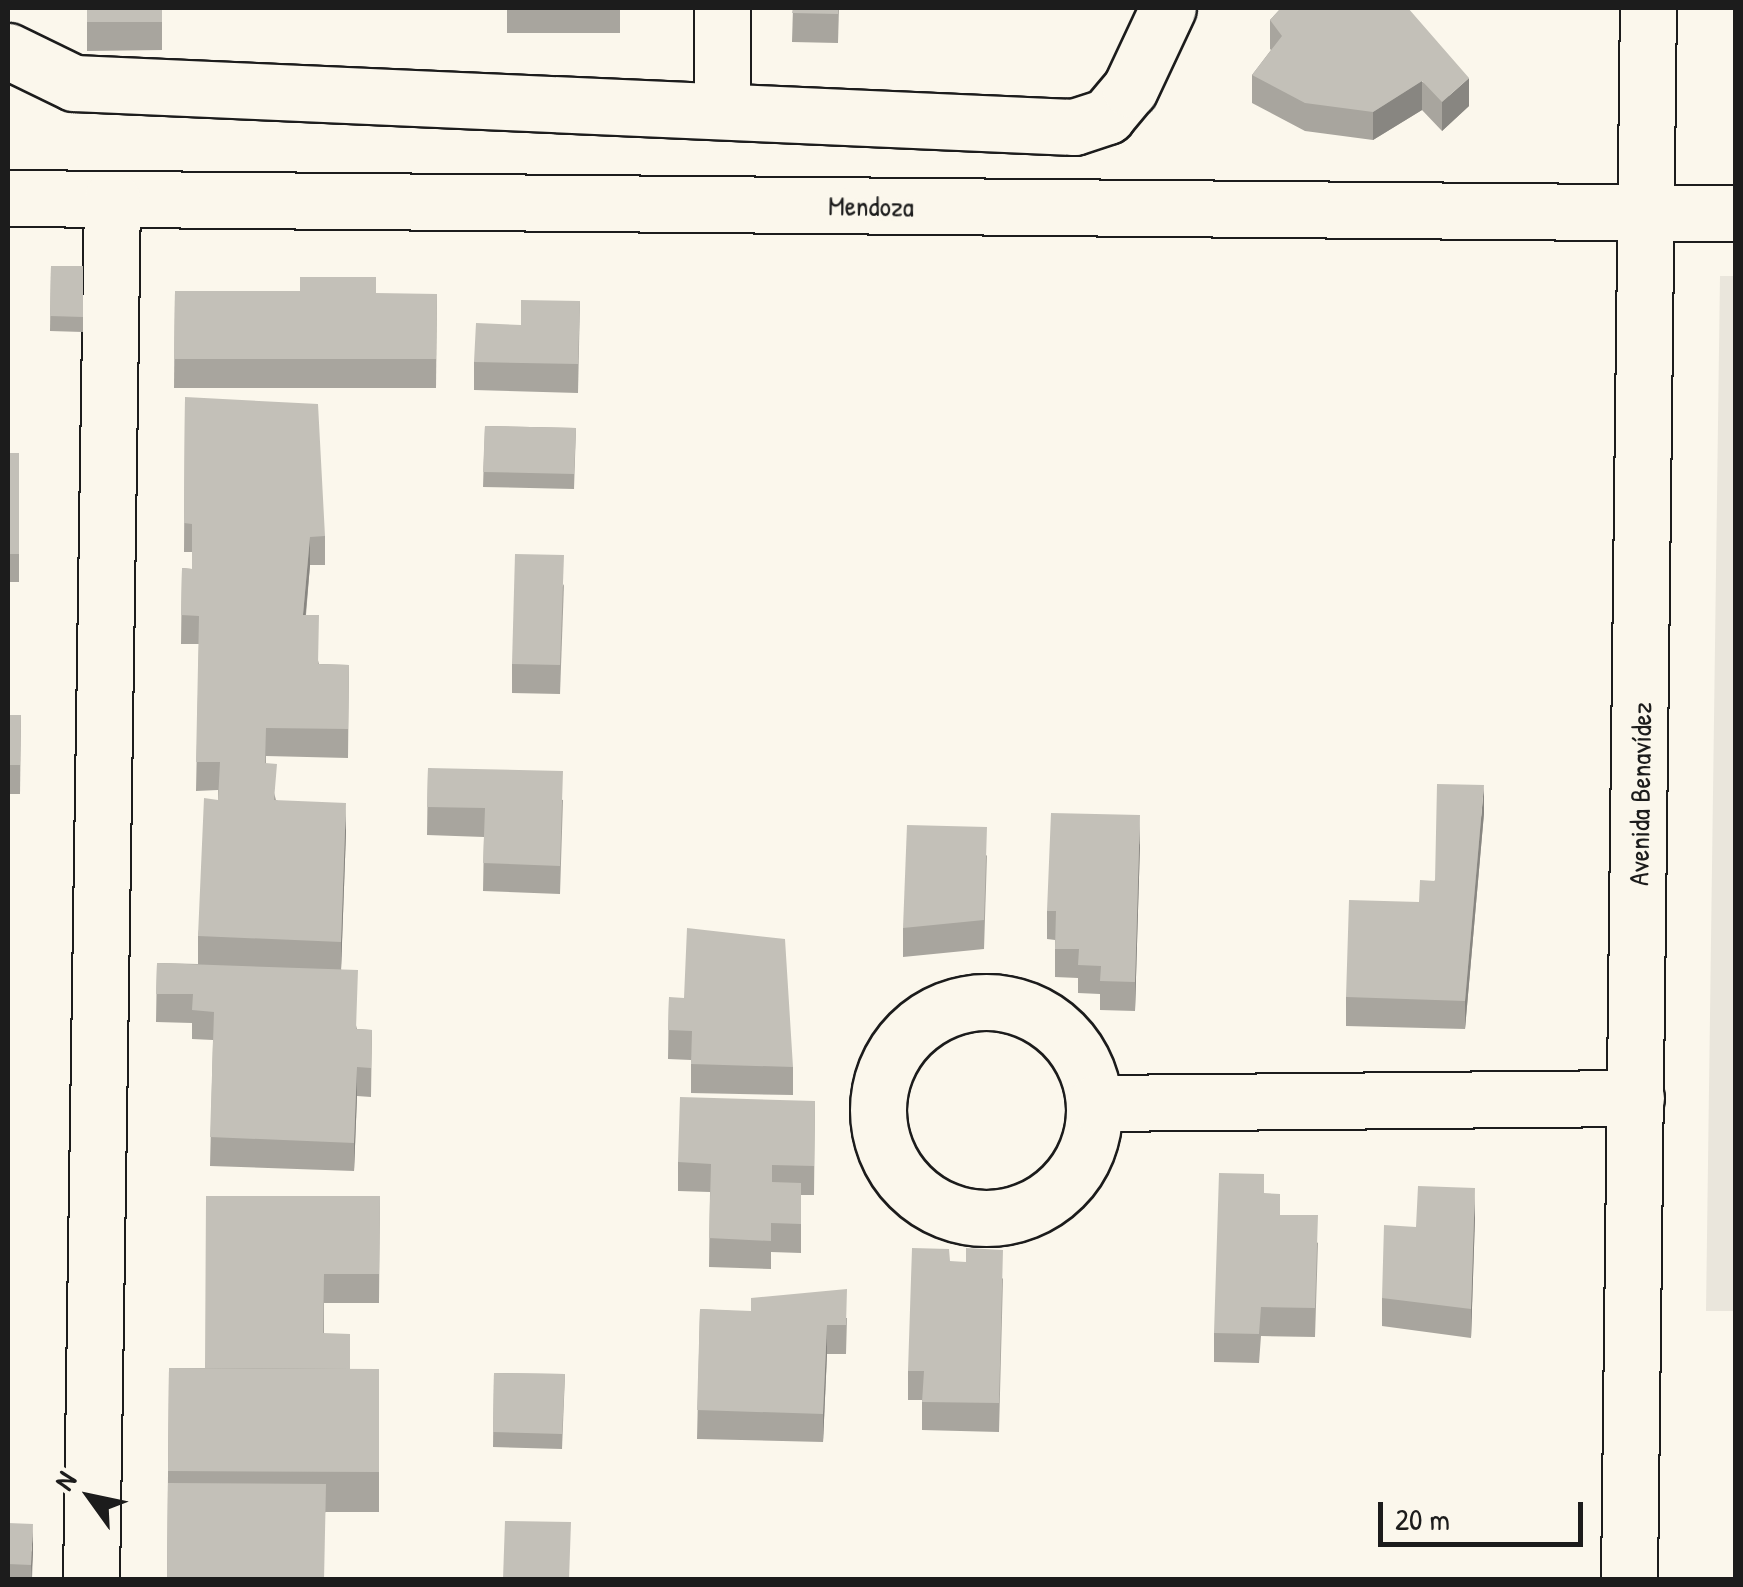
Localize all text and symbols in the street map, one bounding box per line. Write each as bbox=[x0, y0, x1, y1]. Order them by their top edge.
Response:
street label: Mendoza bbox=[828, 188, 914, 224]
street label: Avenida Benavídez bbox=[1622, 702, 1658, 886]
north arrow bbox=[40, 1447, 140, 1547]
text: N bbox=[45, 1464, 85, 1497]
scale bar bbox=[1383, 1482, 1588, 1544]
text: 20 m bbox=[1395, 1499, 1450, 1539]

